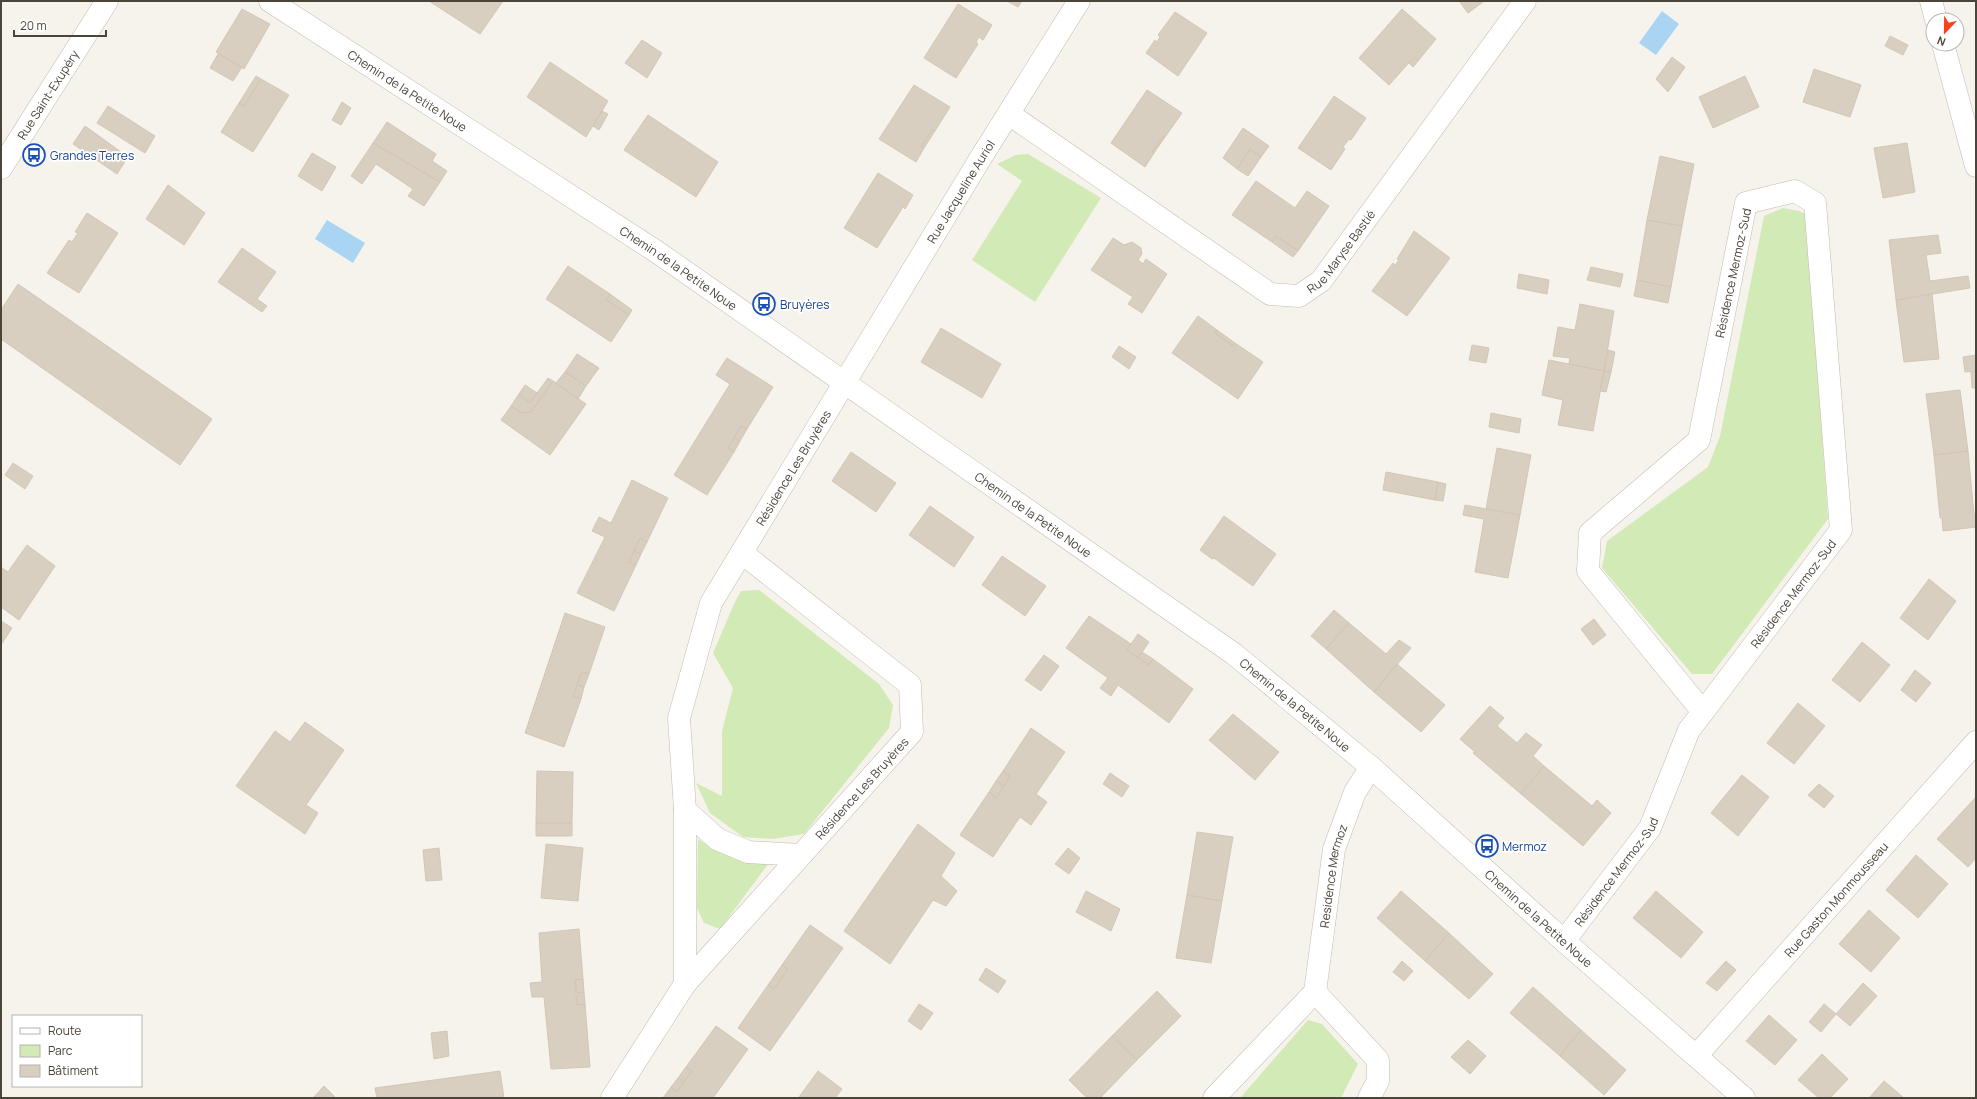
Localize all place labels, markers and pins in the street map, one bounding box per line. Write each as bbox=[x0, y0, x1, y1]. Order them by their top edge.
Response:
bus stop icon: Grandes Terres bbox=[21, 142, 47, 168]
place label: Grandes Terres bbox=[50, 147, 134, 164]
bus stop icon: Bruyères bbox=[751, 291, 777, 317]
place label: Bruyères bbox=[780, 296, 830, 313]
bus stop icon: Mermoz bbox=[1474, 833, 1500, 859]
place label: Mermoz bbox=[1502, 838, 1547, 855]

